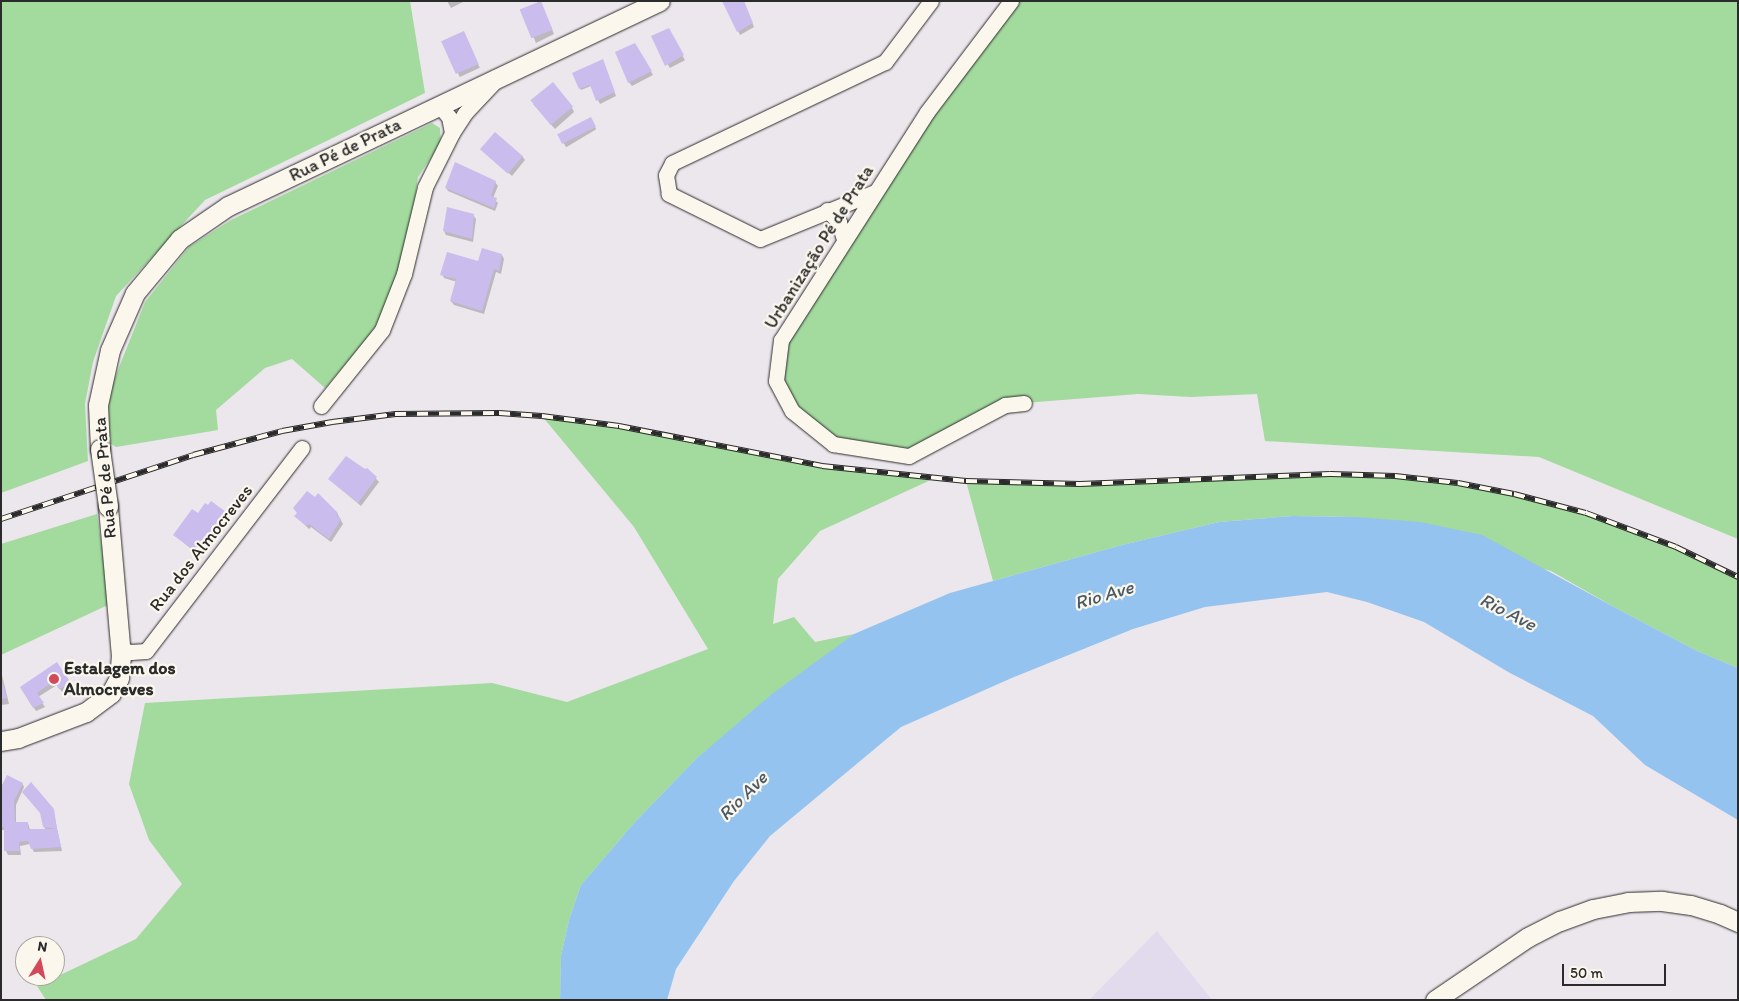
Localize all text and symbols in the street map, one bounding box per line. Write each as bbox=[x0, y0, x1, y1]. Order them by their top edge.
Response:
street label: Rua Pé de Prata bbox=[286, 114, 404, 186]
street label: Urbanização Pé de Prata bbox=[760, 161, 878, 333]
street label: Rua Pé de Prata bbox=[89, 417, 121, 539]
street label: Rua dos Almocreves bbox=[145, 480, 257, 616]
water label: Rio Ave bbox=[1072, 576, 1136, 614]
water label: Rio Ave bbox=[1476, 588, 1540, 636]
place label: Estalagem dos Almocreves bbox=[64, 658, 176, 701]
marker: Estalagem dos Almocreves bbox=[48, 673, 60, 685]
water label: Rio Ave bbox=[714, 767, 772, 825]
north arrow bbox=[15, 936, 65, 986]
text: N bbox=[36, 938, 49, 956]
scale bar bbox=[1564, 954, 1668, 986]
text: 50 m bbox=[1570, 964, 1603, 982]

